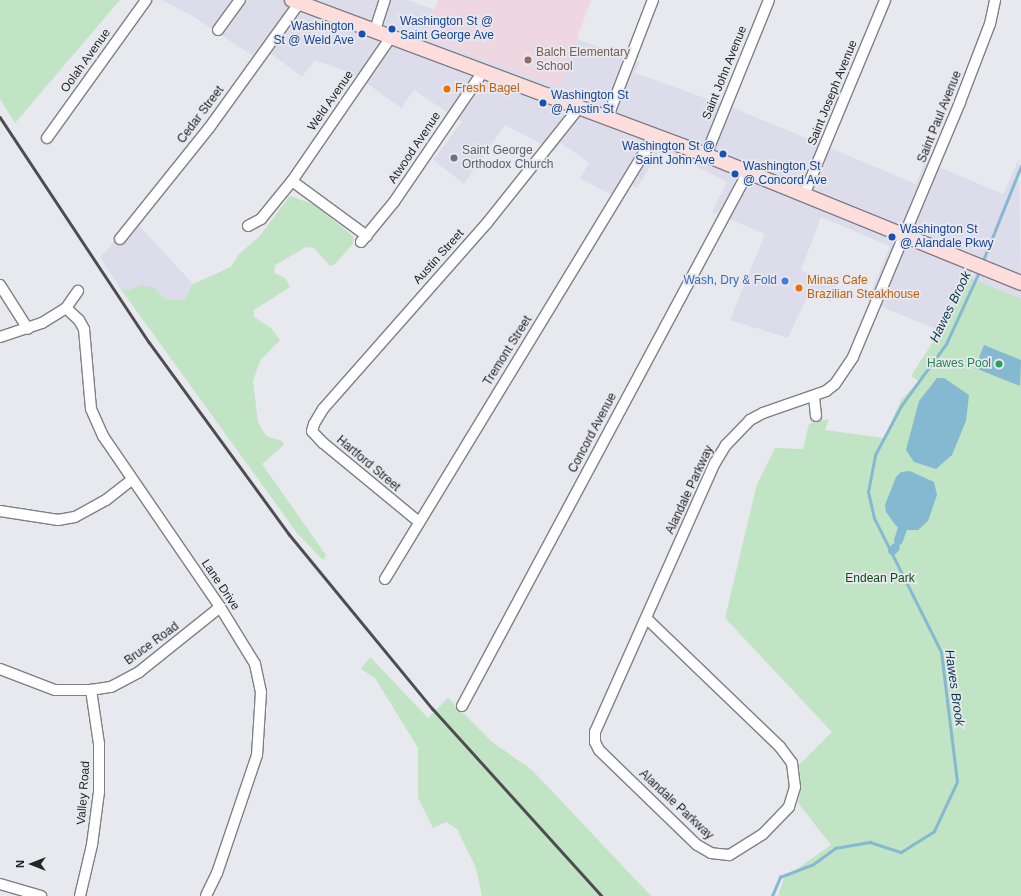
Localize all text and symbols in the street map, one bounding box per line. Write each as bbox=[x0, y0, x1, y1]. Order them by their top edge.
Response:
place label: Washington St @ Saint George Ave bbox=[400, 15, 495, 43]
place label: Washington St @ Weld Ave bbox=[273, 20, 354, 48]
marker: Washington St @ Saint George Ave bbox=[387, 24, 397, 34]
street label: Saint John Avenue bbox=[699, 24, 751, 122]
street label: Oolah Avenue bbox=[58, 26, 114, 96]
marker: Washington St @ Weld Ave bbox=[357, 29, 367, 39]
street label: Saint Joseph Avenue bbox=[805, 38, 861, 148]
place label: Balch Elementary School bbox=[536, 46, 630, 74]
marker: Balch Elementary School bbox=[523, 55, 533, 65]
street label: Weld Avenue bbox=[305, 68, 357, 134]
street label: Saint Paul Avenue bbox=[915, 69, 965, 165]
place label: Fresh Bagel bbox=[455, 82, 520, 96]
street label: Cedar Street bbox=[175, 84, 227, 146]
marker: Fresh Bagel bbox=[442, 84, 452, 94]
place label: Washington St @ Austin St bbox=[551, 89, 629, 117]
marker: Washington St @ Austin St bbox=[538, 98, 548, 108]
street label: Atwood Avenue bbox=[386, 109, 444, 187]
place label: Washington St @ Saint John Ave bbox=[622, 140, 715, 168]
place label: Saint George Orthodox Church bbox=[462, 144, 553, 172]
marker: Washington St @ Saint John Ave bbox=[718, 149, 728, 159]
marker: Saint George Orthodox Church bbox=[449, 153, 459, 163]
place label: Washington St @ Concord Ave bbox=[743, 160, 828, 188]
marker: Washington St @ Concord Ave bbox=[730, 169, 740, 179]
place label: Washington St @ Alandale Pkwy bbox=[900, 223, 994, 251]
street label: Austin Street bbox=[411, 227, 467, 287]
marker: Washington St @ Alandale Pkwy bbox=[887, 232, 897, 242]
water label: Hawes Brook bbox=[927, 269, 975, 345]
place label: Wash, Dry & Fold bbox=[683, 274, 777, 288]
place label: Minas Cafe Brazilian Steakhouse bbox=[807, 274, 920, 302]
marker: Wash, Dry & Fold bbox=[780, 276, 790, 286]
marker: Minas Cafe Brazilian Steakhouse bbox=[794, 283, 804, 293]
street label: Tremont Street bbox=[481, 313, 535, 389]
place label: Hawes Pool bbox=[927, 357, 991, 371]
marker: Hawes Pool bbox=[994, 359, 1004, 369]
street label: Concord Avenue bbox=[566, 390, 620, 476]
street label: Hartford Street bbox=[333, 433, 403, 495]
street label: Alandale Parkway bbox=[663, 443, 717, 537]
street label: Lane Drive bbox=[198, 557, 242, 613]
park label: Endean Park bbox=[845, 572, 915, 586]
street label: Bruce Road bbox=[122, 620, 182, 668]
water label: Hawes Brook bbox=[941, 649, 967, 727]
street label: Valley Road bbox=[75, 761, 93, 825]
street label: Alandale Parkway bbox=[636, 767, 716, 843]
north arrow bbox=[12, 844, 52, 884]
text: N bbox=[14, 860, 26, 868]

